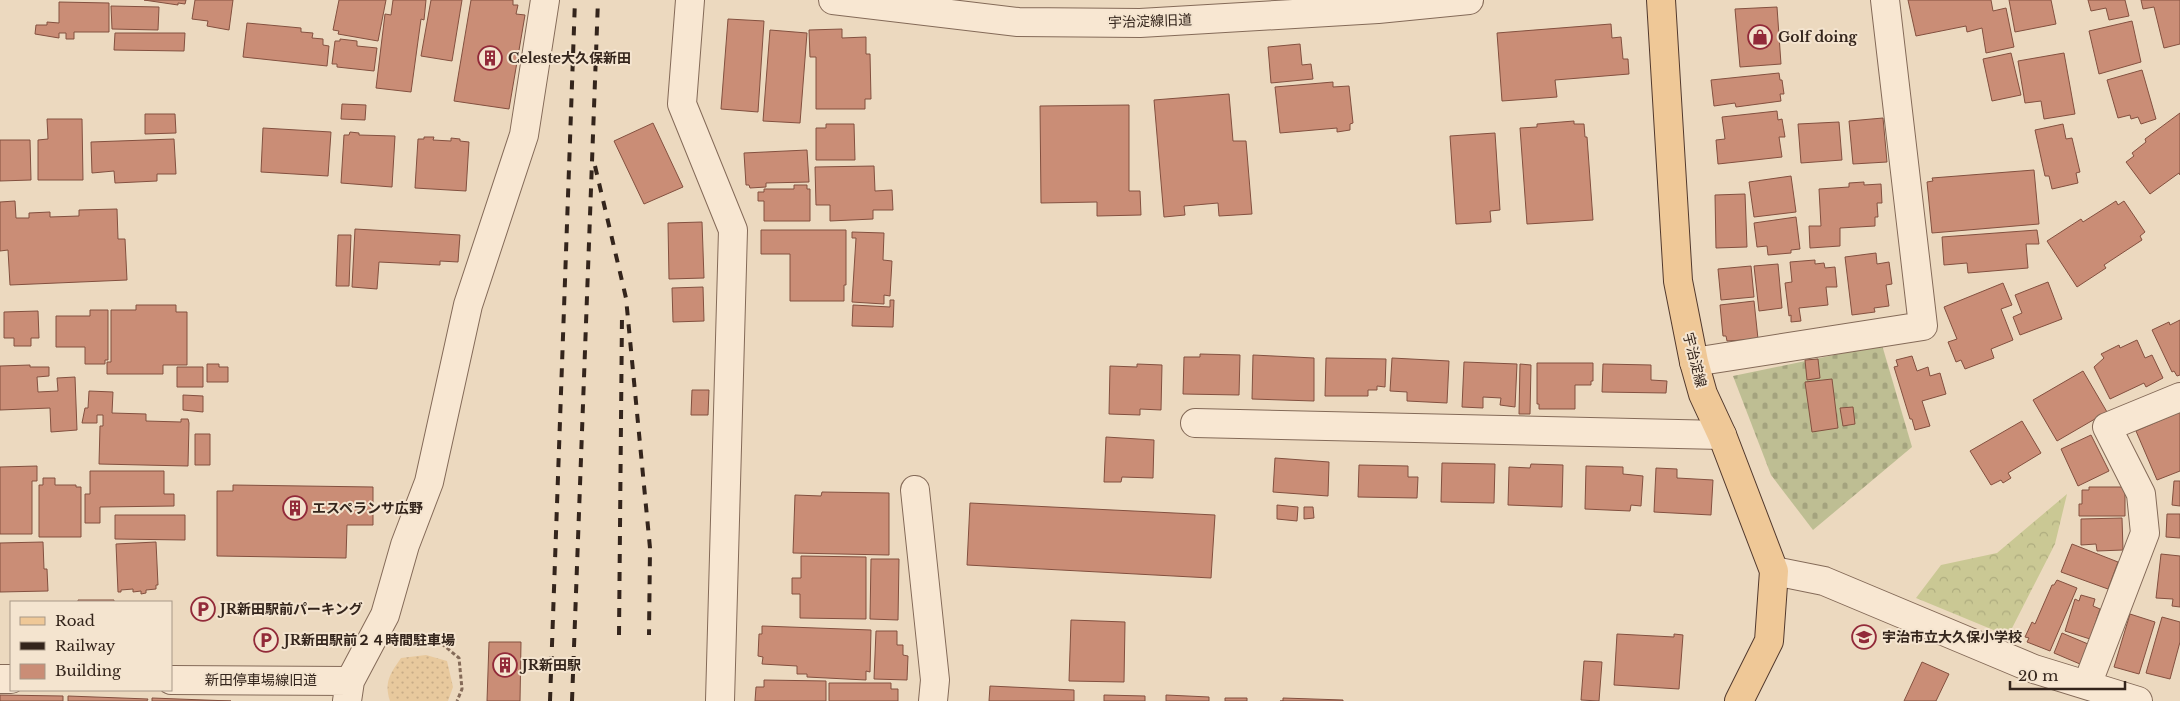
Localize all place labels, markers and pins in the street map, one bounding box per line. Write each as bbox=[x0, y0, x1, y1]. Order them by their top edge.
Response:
shop icon: Golf doing bbox=[1747, 24, 1773, 50]
place label: Golf doing bbox=[1778, 28, 1858, 46]
building icon: Celeste大久保新田 bbox=[477, 45, 503, 71]
place label: Celeste大久保新田 bbox=[508, 49, 631, 67]
building icon: エスペランサ広野 bbox=[282, 495, 308, 521]
place label: エスペランサ広野 bbox=[312, 499, 423, 517]
parking icon: JR新田駅前パーキング bbox=[190, 596, 216, 622]
place label: JR新田駅前パーキング bbox=[217, 600, 363, 618]
school or university icon: 宇治市立大久保小学校 bbox=[1851, 624, 1877, 650]
parking icon: JR新田駅前２４時間駐車場 bbox=[253, 627, 279, 653]
place label: 宇治市立大久保小学校 bbox=[1882, 628, 2022, 646]
place label: JR新田駅前２４時間駐車場 bbox=[281, 631, 455, 649]
building icon: JR新田駅 bbox=[492, 652, 518, 678]
place label: JR新田駅 bbox=[519, 656, 581, 674]

